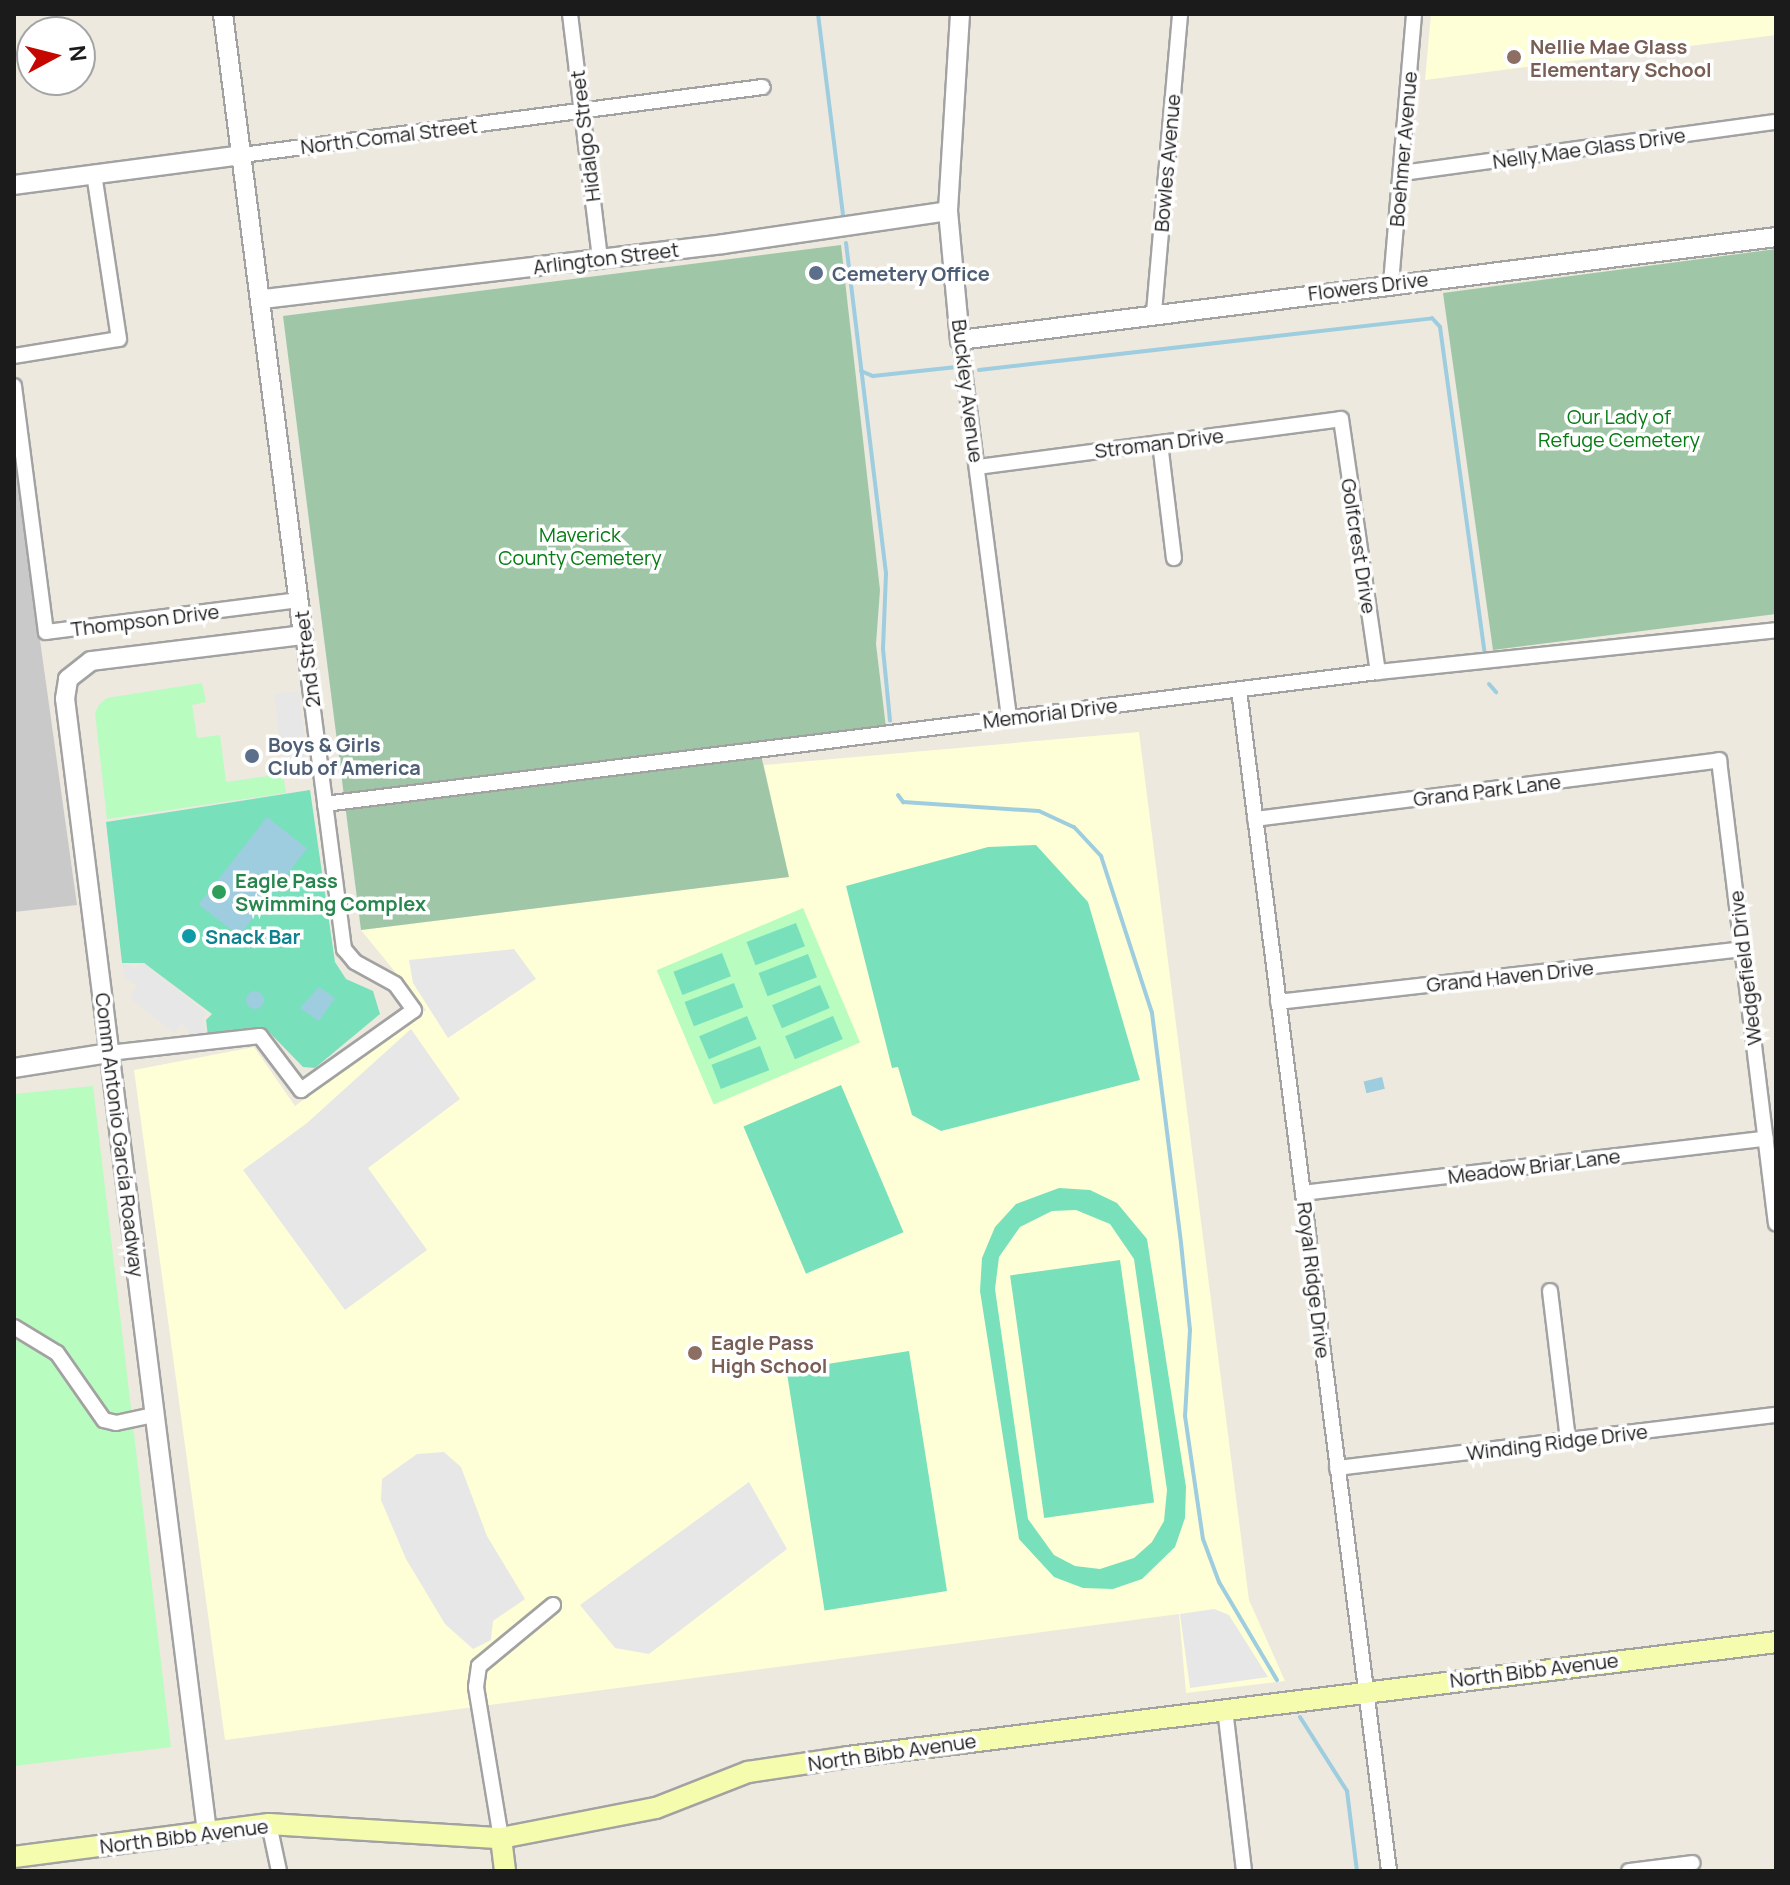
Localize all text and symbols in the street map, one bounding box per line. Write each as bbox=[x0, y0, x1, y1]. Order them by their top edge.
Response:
north arrow bbox=[16, 16, 96, 96]
place label: Nellie Mae Glass Elementary School bbox=[1530, 34, 1712, 81]
text: N bbox=[62, 44, 94, 63]
marker: Nellie Mae Glass Elementary School bbox=[1505, 48, 1523, 66]
street label: Hidalgo Street bbox=[565, 69, 605, 203]
street label: Boehmer Avenue bbox=[1384, 70, 1422, 228]
street label: Bowles Avenue bbox=[1149, 93, 1185, 233]
street label: North Comal Street bbox=[299, 113, 479, 159]
street label: Nelly Mae Glass Drive bbox=[1491, 123, 1687, 173]
street label: Arlington Street bbox=[532, 237, 680, 279]
place label: Cemetery Office bbox=[832, 261, 990, 285]
marker: Cemetery Office bbox=[807, 264, 825, 282]
street label: Flowers Drive bbox=[1307, 267, 1429, 305]
street label: Buckley Avenue bbox=[947, 318, 989, 464]
park label: Our Lady of Refuge Cemetery bbox=[1538, 405, 1700, 452]
street label: Stroman Drive bbox=[1093, 423, 1225, 463]
street label: Golfcrest Drive bbox=[1336, 477, 1382, 615]
park label: Maverick County Cemetery bbox=[498, 523, 662, 570]
street label: Thompson Drive bbox=[69, 599, 221, 641]
street label: 2nd Street bbox=[289, 609, 325, 709]
street label: Memorial Drive bbox=[981, 693, 1119, 733]
place label: Boys & Girls Club of America bbox=[268, 732, 421, 779]
marker: Boys & Girls Club of America bbox=[243, 747, 261, 765]
street label: Grand Park Lane bbox=[1412, 769, 1562, 811]
place label: Eagle Pass Swimming Complex bbox=[235, 868, 426, 915]
marker: Eagle Pass Swimming Complex bbox=[210, 883, 228, 901]
street label: Wedgefield Drive bbox=[1724, 889, 1766, 1047]
place label: Snack Bar bbox=[205, 924, 301, 948]
marker: Snack Bar bbox=[180, 927, 198, 945]
street label: Grand Haven Drive bbox=[1425, 955, 1595, 997]
street label: Comm Antonio García Roadway bbox=[91, 991, 149, 1279]
street label: Meadow Briar Lane bbox=[1447, 1144, 1621, 1188]
street label: Royal Ridge Drive bbox=[1292, 1200, 1336, 1360]
place label: Eagle Pass High School bbox=[711, 1330, 827, 1377]
marker: Eagle Pass High School bbox=[686, 1344, 704, 1362]
street label: Winding Ridge Drive bbox=[1465, 1419, 1649, 1465]
street label: North Bibb Avenue bbox=[1448, 1648, 1620, 1692]
street label: North Bibb Avenue bbox=[806, 1728, 978, 1776]
street label: North Bibb Avenue bbox=[98, 1814, 270, 1858]

